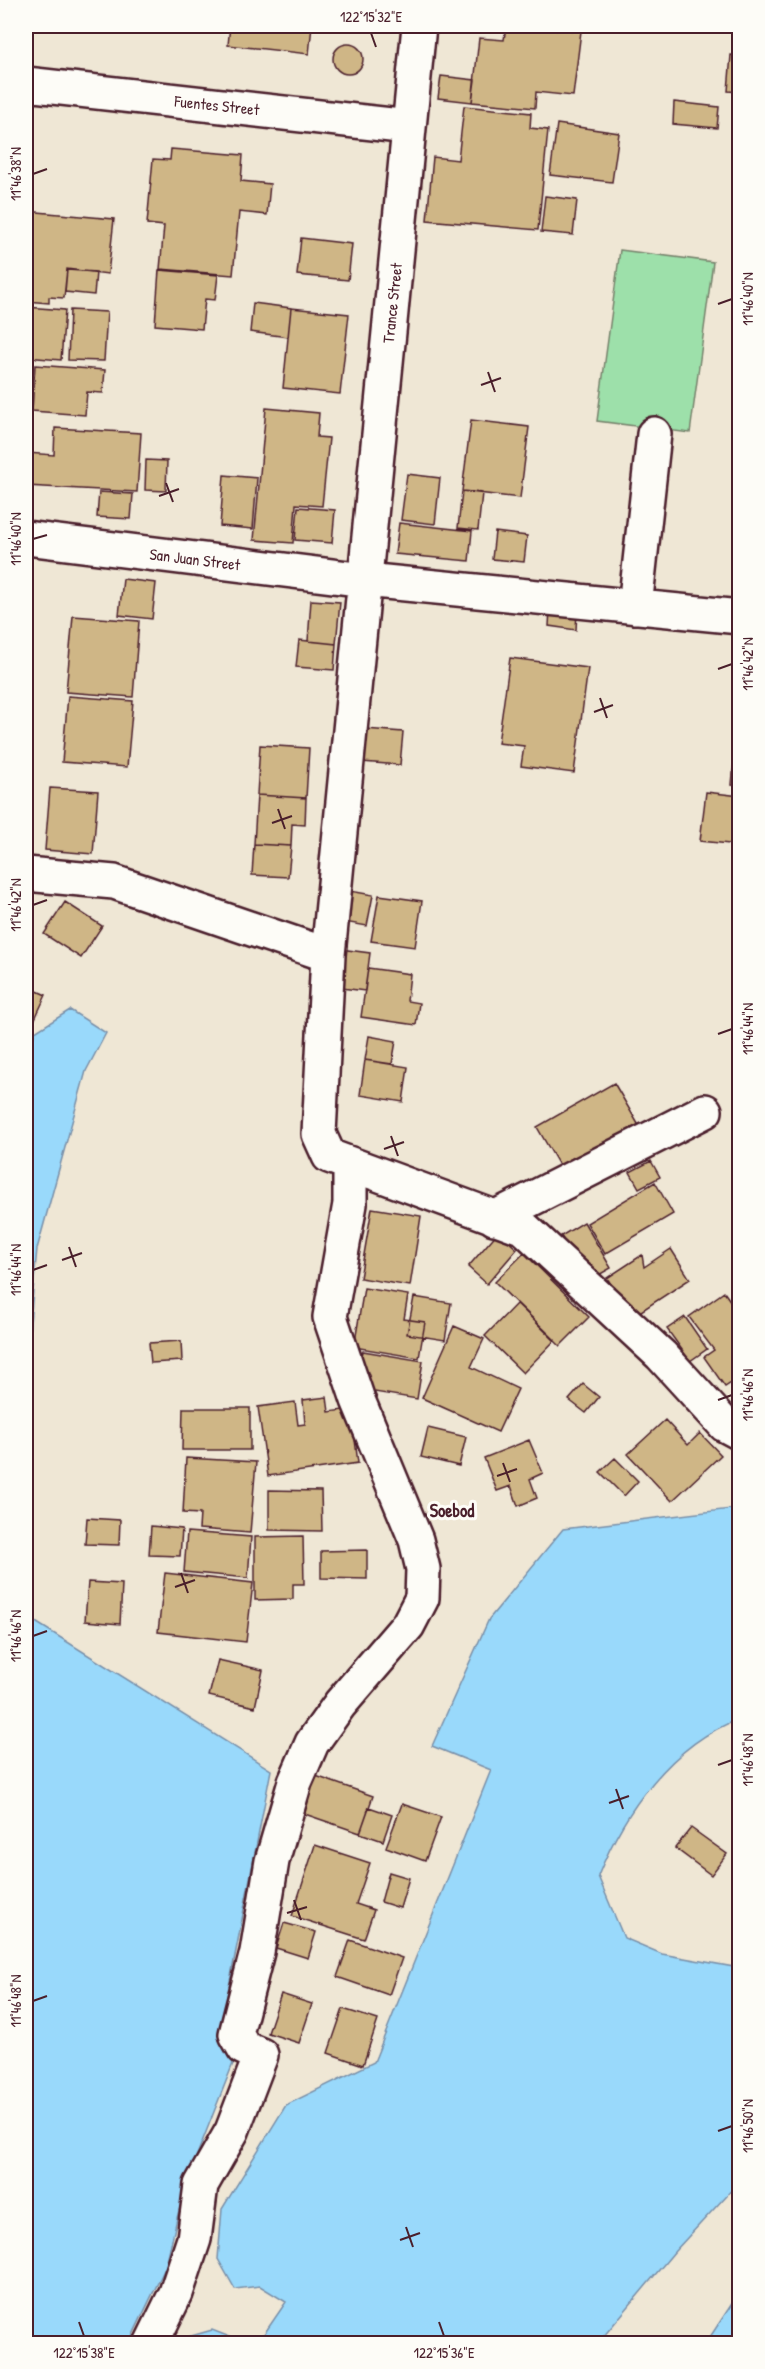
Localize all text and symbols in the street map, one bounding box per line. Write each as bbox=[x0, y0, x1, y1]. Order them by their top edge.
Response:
text: 122°15'32"E bbox=[340, 6, 402, 27]
street label: Fuentes Street bbox=[173, 90, 261, 120]
text: 11°46'38"N bbox=[5, 147, 26, 201]
street label: Trance Street bbox=[377, 261, 407, 344]
text: 11°46'40"N bbox=[737, 272, 758, 326]
text: 11°46'40"N bbox=[5, 512, 26, 566]
street label: San Juan Street bbox=[148, 543, 242, 576]
text: 11°46'42"N bbox=[737, 637, 758, 691]
text: 11°46'42"N bbox=[5, 878, 26, 932]
text: 11°46'44"N bbox=[737, 1003, 758, 1055]
text: 11°46'44"N bbox=[5, 1244, 26, 1296]
text: 11°46'46"N bbox=[737, 1369, 758, 1421]
district label: Soebod bbox=[430, 1498, 474, 1523]
text: 11°46'46"N bbox=[5, 1610, 26, 1662]
text: 11°46'48"N bbox=[737, 1733, 758, 1787]
text: 11°46'48"N bbox=[5, 1974, 26, 2028]
text: 11°46'50"N bbox=[737, 2099, 758, 2153]
text: 122°15'38"E bbox=[53, 2342, 115, 2363]
text: 122°15'36"E bbox=[413, 2342, 475, 2363]

